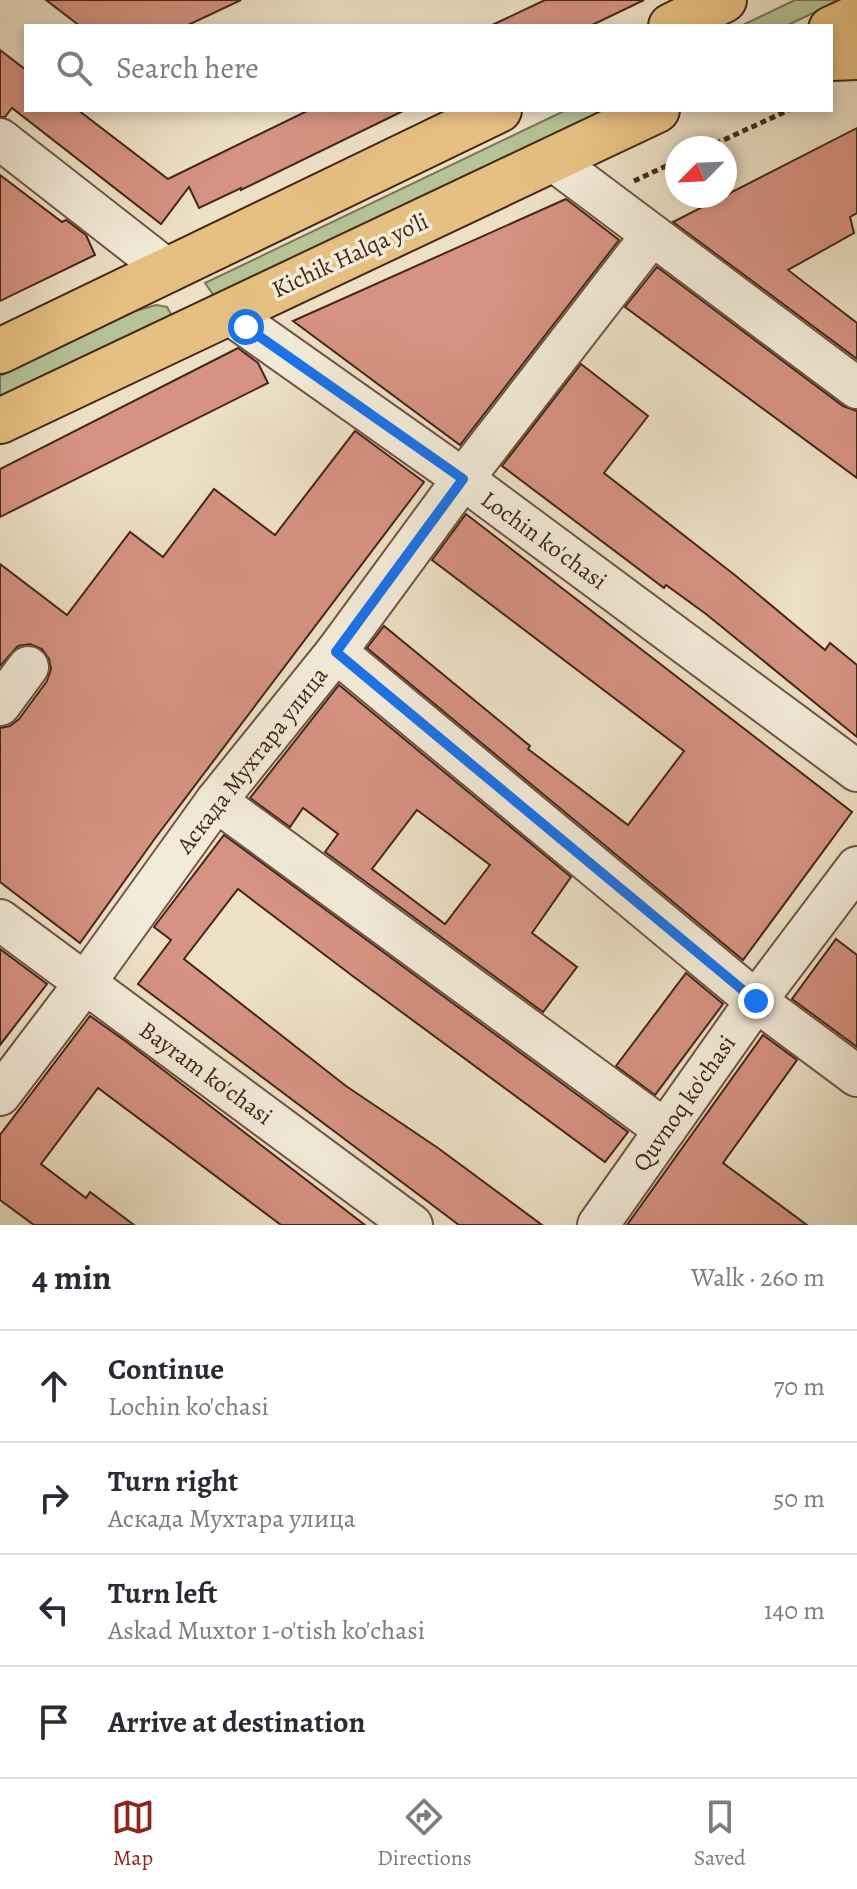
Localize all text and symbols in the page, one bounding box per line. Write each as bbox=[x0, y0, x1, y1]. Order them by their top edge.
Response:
search box bbox=[24, 24, 833, 112]
icon: search bbox=[52, 46, 96, 90]
text: Search here bbox=[116, 48, 259, 88]
north arrow bbox=[665, 136, 737, 208]
street label: Kichik Halqa yo'li bbox=[267, 205, 433, 305]
route start bbox=[228, 309, 264, 345]
street label: Lochin ko'chasi bbox=[475, 483, 613, 597]
street label: Аскада Мухтара улица bbox=[168, 660, 335, 861]
route end bbox=[738, 983, 774, 1019]
street label: Bayram ko'chasi bbox=[133, 1014, 279, 1132]
street label: Quvnoq ko'chasi bbox=[625, 1029, 743, 1177]
text: 4 min bbox=[32, 1254, 111, 1301]
text: Walk · 260 m bbox=[691, 1260, 825, 1295]
text: Continue bbox=[108, 1349, 224, 1389]
icon: ahead bbox=[32, 1364, 76, 1408]
text: 70 m bbox=[773, 1369, 825, 1404]
text: Lochin ko'chasi bbox=[108, 1389, 269, 1424]
text: Turn right bbox=[108, 1461, 238, 1501]
icon: right bbox=[32, 1476, 76, 1520]
text: 50 m bbox=[773, 1481, 825, 1516]
text: Аскада Мухтара улица bbox=[108, 1501, 356, 1536]
text: Turn left bbox=[108, 1573, 217, 1613]
icon: left bbox=[32, 1588, 76, 1632]
text: 140 m bbox=[764, 1593, 825, 1628]
text: Askad Muxtor 1-o'tish ko'chasi bbox=[108, 1613, 425, 1648]
icon: arrive bbox=[32, 1700, 76, 1744]
text: Arrive at destination bbox=[108, 1702, 365, 1742]
tab: Map bbox=[111, 1795, 155, 1873]
tab: Directions bbox=[377, 1795, 472, 1873]
tab: Saved bbox=[694, 1795, 746, 1873]

